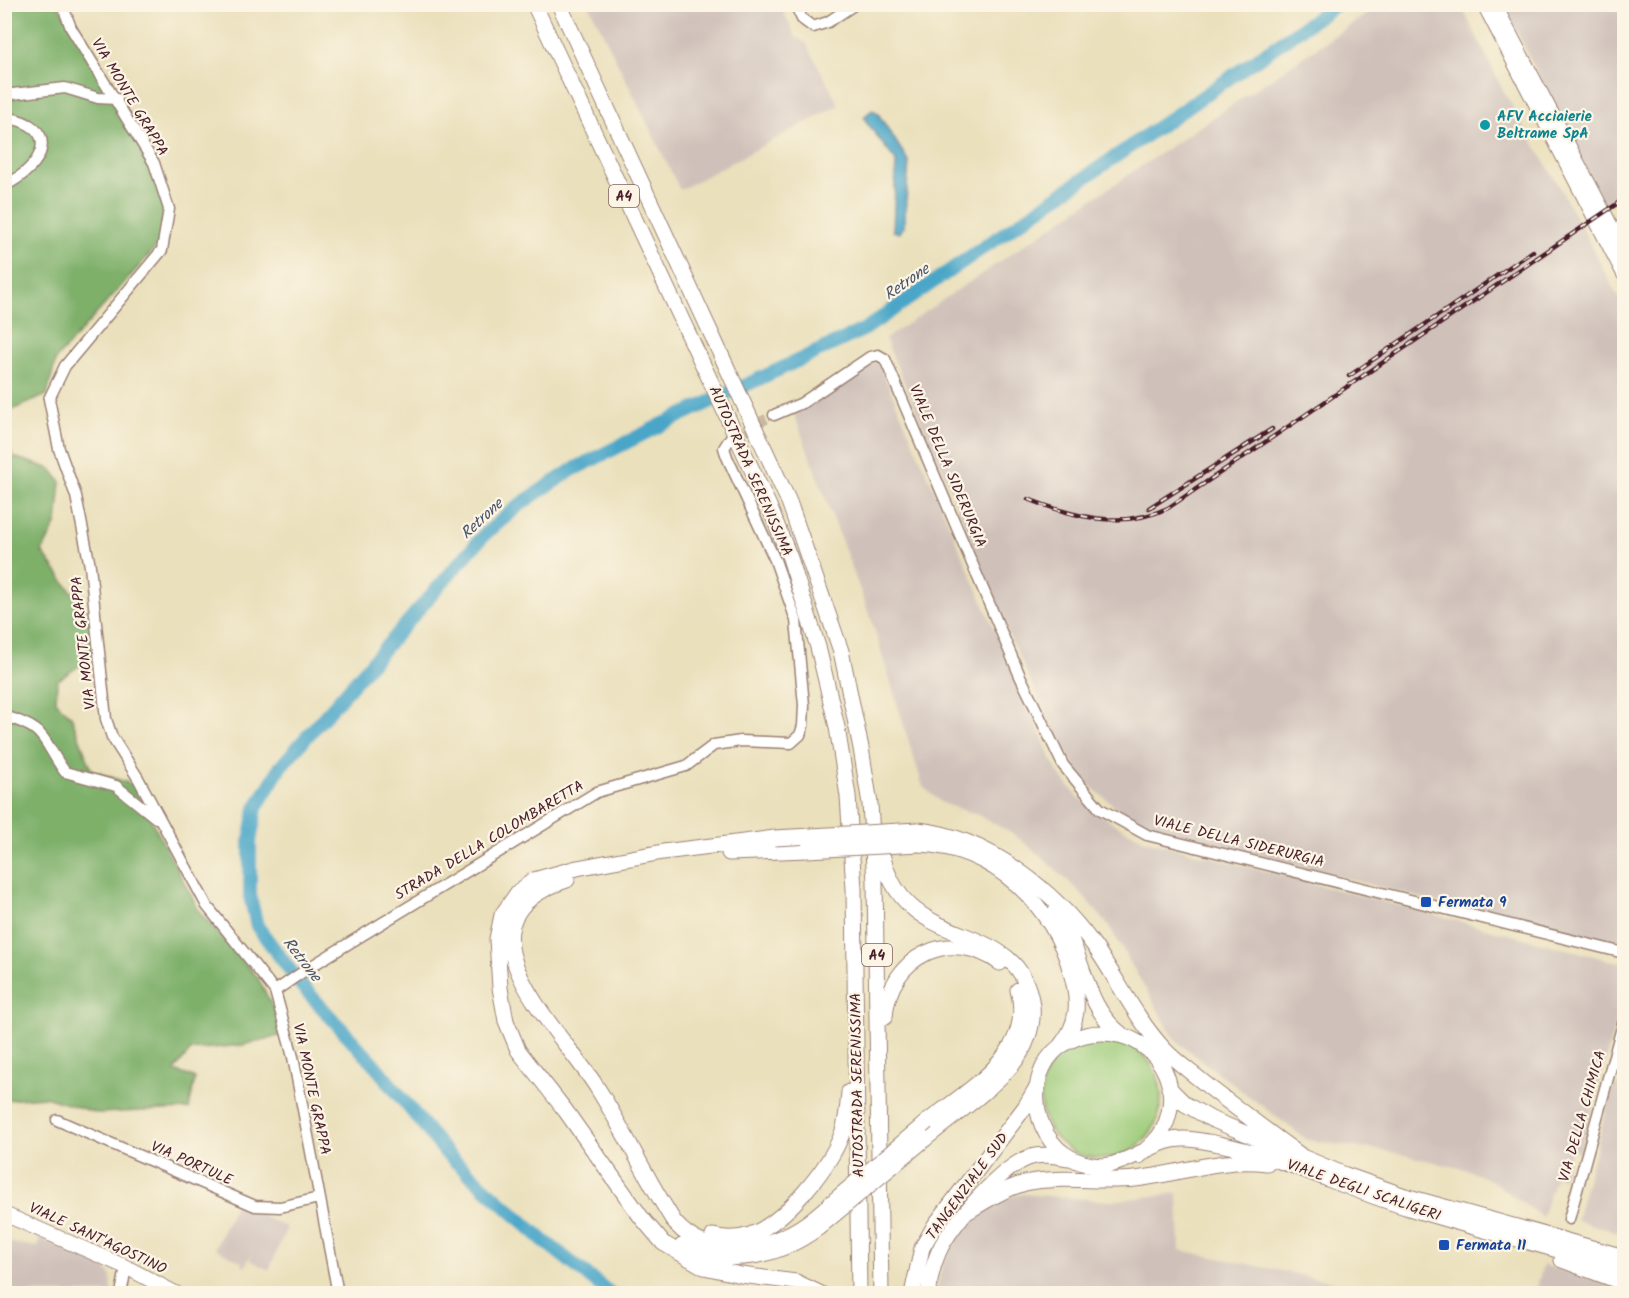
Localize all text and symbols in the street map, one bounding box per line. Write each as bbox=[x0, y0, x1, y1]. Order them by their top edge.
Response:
street label: VIA MONTE GRAPPA bbox=[84, 34, 174, 161]
place label: AFV Acciaierie Beltrame SpA bbox=[1497, 105, 1593, 146]
marker: AFV Acciaierie Beltrame SpA bbox=[1478, 118, 1492, 132]
road number: A4 bbox=[609, 185, 639, 207]
water label: Retrone bbox=[879, 256, 936, 307]
street label: VIALE DELLA SIDERURGIA bbox=[902, 381, 992, 552]
street label: AUTOSTRADA SERENISSIMA bbox=[702, 382, 799, 561]
water label: Retrone bbox=[455, 491, 511, 546]
street label: VIA MONTE GRAPPA bbox=[65, 575, 103, 711]
street label: STRADA DELLA COLOMBARETTA bbox=[390, 775, 589, 907]
street label: VIALE DELLA SIDERURGIA bbox=[1151, 809, 1327, 875]
place label: Fermata 9 bbox=[1438, 891, 1507, 915]
marker: Fermata 9 bbox=[1419, 895, 1433, 909]
water label: Retrone bbox=[276, 932, 328, 989]
road number: A4 bbox=[862, 944, 892, 966]
street label: AUTOSTRADA SERENISSIMA bbox=[844, 992, 872, 1177]
street label: VIA MONTE GRAPPA bbox=[285, 1021, 337, 1157]
street label: VIA DELLA CHIMICA bbox=[1553, 1048, 1613, 1185]
street label: TANGENZIALE SUD bbox=[920, 1127, 1015, 1245]
street label: VIA PORTULE bbox=[147, 1135, 238, 1193]
street label: VIALE DEGLI SCALIGERI bbox=[1283, 1153, 1444, 1229]
street label: VIALE SANT'AGOSTINO bbox=[25, 1196, 170, 1281]
place label: Fermata 11 bbox=[1456, 1234, 1527, 1258]
marker: Fermata 11 bbox=[1437, 1238, 1451, 1252]

